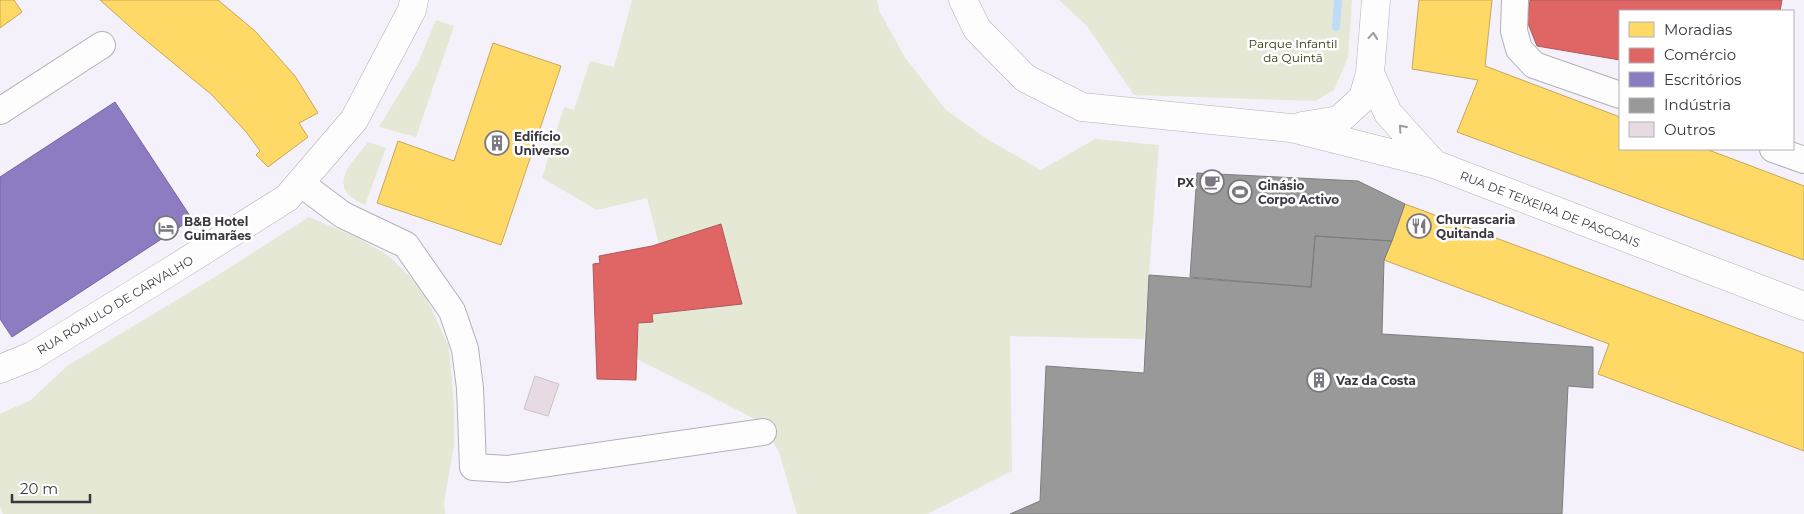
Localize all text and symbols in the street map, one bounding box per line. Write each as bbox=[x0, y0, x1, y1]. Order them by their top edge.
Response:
legend bbox=[1619, 10, 1794, 150]
text: Moradias bbox=[1664, 20, 1732, 39]
one-way arrow bbox=[1367, 32, 1378, 40]
park label: Parque Infantil da Quintã bbox=[1249, 36, 1337, 65]
text: Comércio bbox=[1664, 45, 1736, 64]
text: Escritórios bbox=[1664, 70, 1741, 89]
text: Indústria bbox=[1664, 95, 1731, 114]
text: Outros bbox=[1664, 120, 1715, 139]
one-way arrow bbox=[1399, 125, 1408, 134]
place label: Edifício Universo bbox=[514, 129, 569, 158]
building icon: Edifício Universo bbox=[484, 130, 510, 156]
street label: RUA DE TEIXEIRA DE PASCOAIS bbox=[1458, 168, 1642, 250]
cafe icon: PX bbox=[1199, 169, 1225, 195]
place label: PX bbox=[1177, 175, 1194, 190]
place label: Ginásio Corpo Activo bbox=[1258, 178, 1339, 207]
sports icon: Ginásio Corpo Activo bbox=[1227, 179, 1253, 205]
place label: Churrascaria Quitanda bbox=[1436, 212, 1515, 241]
restaurant icon: Churrascaria Quitanda bbox=[1406, 213, 1432, 239]
place label: B&B Hotel Guimarães bbox=[184, 214, 252, 243]
hotel icon: B&B Hotel Guimarães bbox=[153, 215, 179, 241]
street label: RUA RÓMULO DE CARVALHO bbox=[34, 252, 196, 358]
building icon: Vaz da Costa bbox=[1306, 367, 1332, 393]
place label: Vaz da Costa bbox=[1335, 373, 1416, 388]
scale bar bbox=[12, 472, 90, 504]
text: 20 m bbox=[20, 479, 58, 498]

